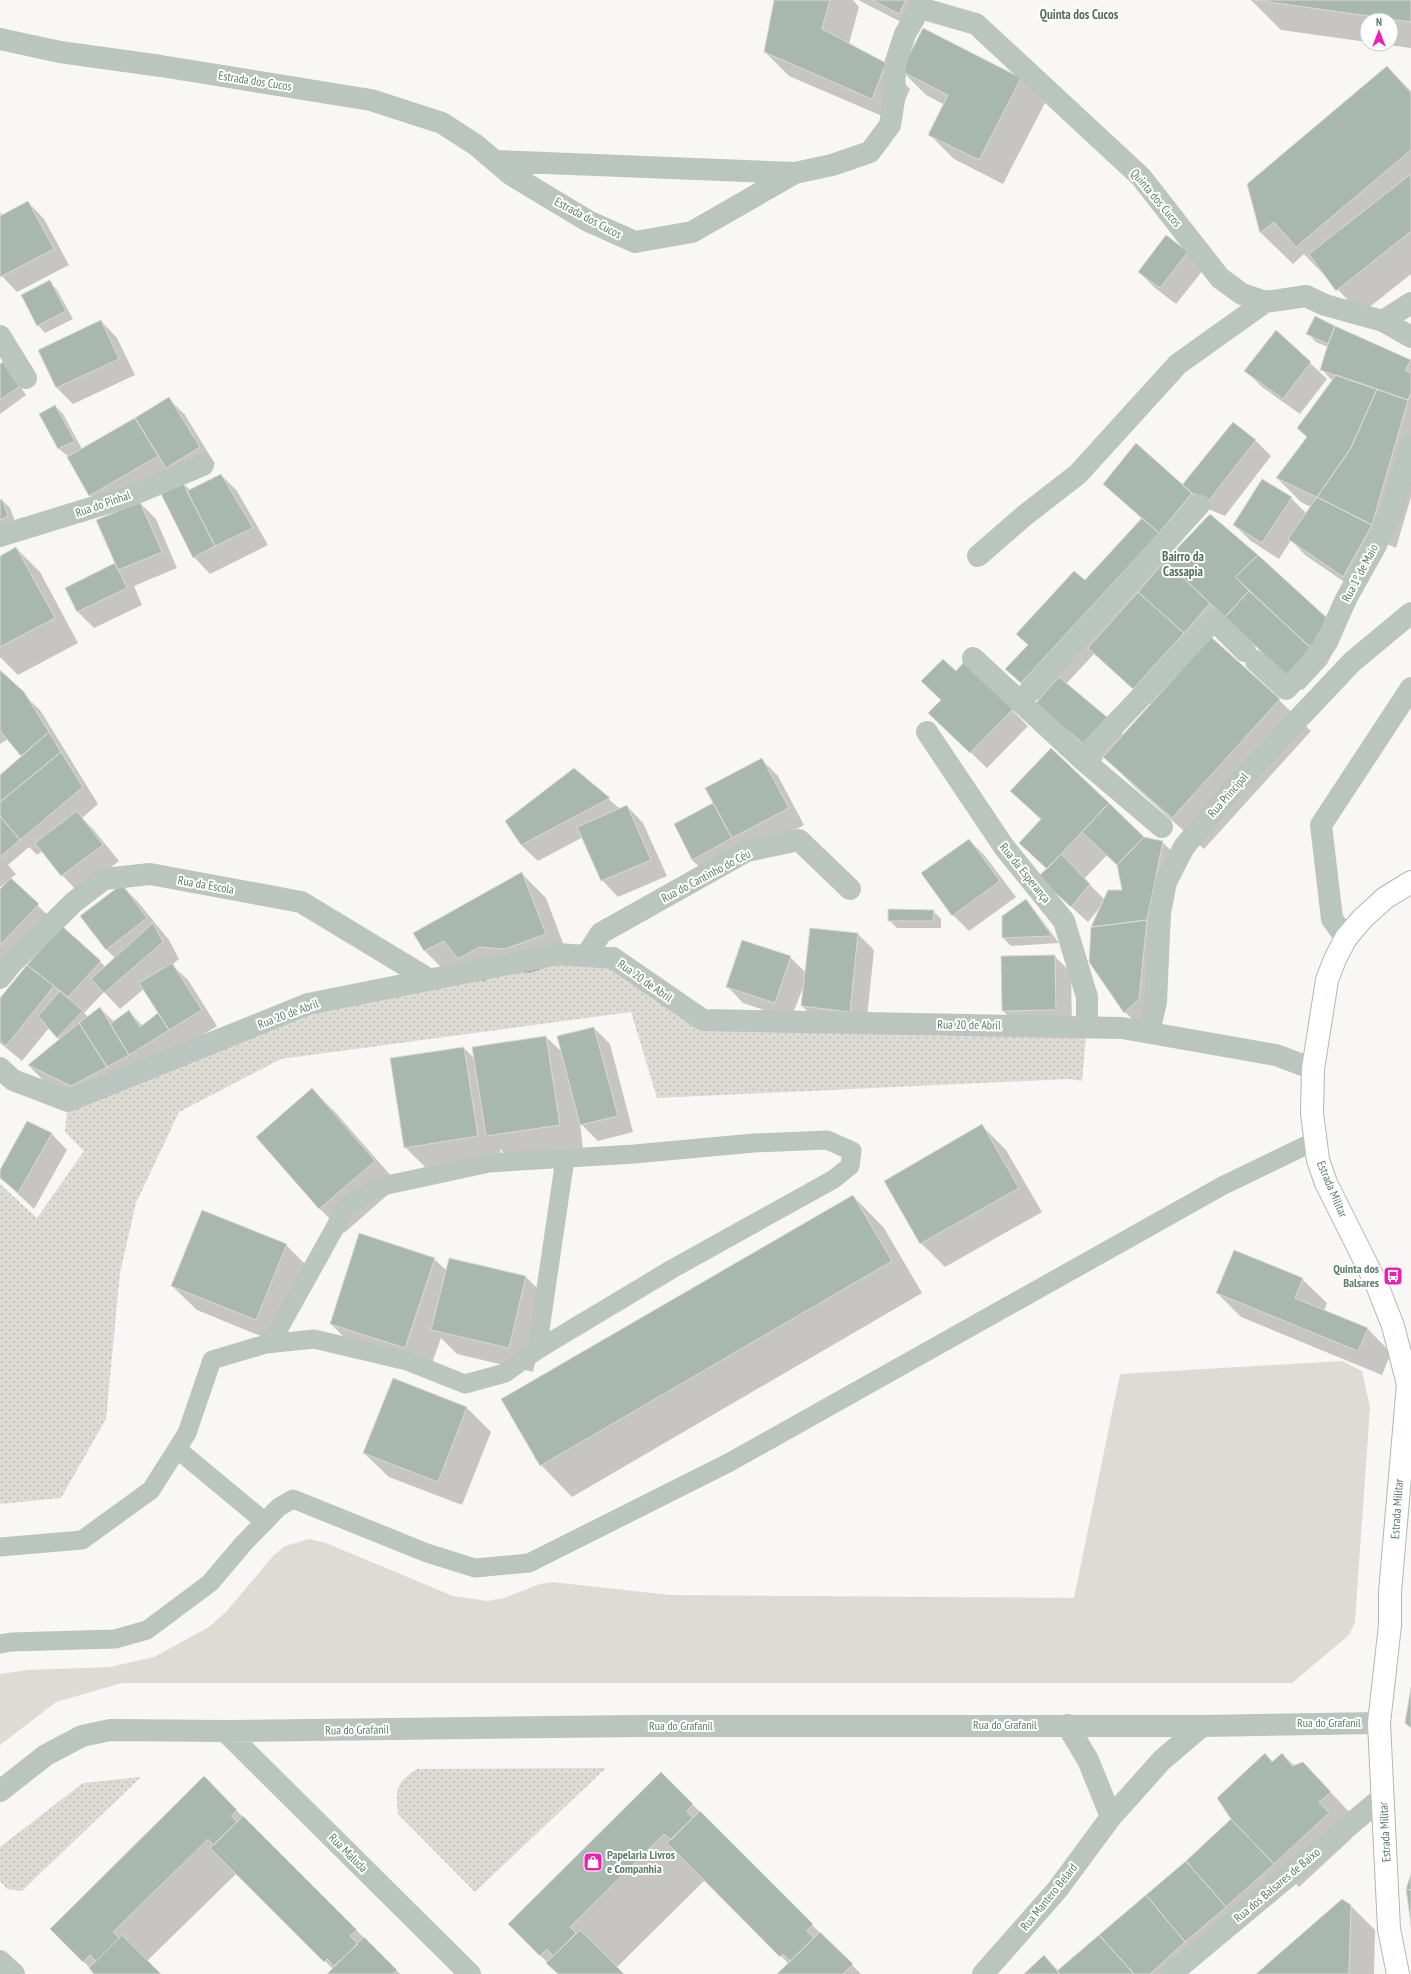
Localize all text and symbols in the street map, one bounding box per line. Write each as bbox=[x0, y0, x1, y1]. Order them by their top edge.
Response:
district label: Quinta dos Cucos bbox=[1040, 6, 1119, 23]
north arrow bbox=[1359, 12, 1399, 52]
text: N bbox=[1376, 15, 1382, 29]
street label: Estrada dos Cucos bbox=[217, 67, 293, 94]
street label: Quinta dos Cucos bbox=[1128, 166, 1185, 230]
street label: Estrada dos Cucos bbox=[552, 194, 624, 242]
street label: Rua do Pinhal bbox=[73, 487, 133, 520]
street label: Rua 1º de Maio bbox=[1338, 541, 1381, 604]
district label: Bairro da Cassapia bbox=[1162, 548, 1204, 580]
street label: Rua Principal bbox=[1204, 769, 1251, 820]
street label: Rua da Esperança bbox=[997, 840, 1054, 906]
street label: Rua do Cantinho do Céu bbox=[659, 846, 753, 905]
street label: Rua da Escola bbox=[177, 872, 236, 897]
street label: Rua 20 de Abril bbox=[615, 956, 676, 1005]
street label: Rua 20 de Abril bbox=[255, 996, 320, 1031]
street label: Rua 20 de Abril bbox=[937, 1016, 1001, 1033]
street label: Estrada Militar bbox=[1314, 1158, 1351, 1220]
place label: Quinta dos Balsares bbox=[1333, 1261, 1379, 1290]
bus stop icon: Quinta dos Balsares bbox=[1382, 1265, 1404, 1287]
street label: Estrada Militar bbox=[1387, 1478, 1406, 1540]
street label: Rua do Grafanil bbox=[1297, 1715, 1361, 1730]
street label: Rua do Grafanil bbox=[973, 1717, 1037, 1732]
street label: Rua do Grafanil bbox=[649, 1718, 713, 1733]
street label: Rua do Grafanil bbox=[325, 1721, 389, 1738]
street label: Estrada Militar bbox=[1375, 1801, 1394, 1862]
street label: Rua Maluda bbox=[326, 1830, 371, 1875]
street label: Rua dos Balsares de Baixo bbox=[1231, 1844, 1323, 1925]
place label: Papelaria Livros e Companhia bbox=[607, 1847, 675, 1876]
shop icon: Papelaria Livros e Companhia bbox=[582, 1851, 604, 1873]
street label: Rua Mantero Belard bbox=[1017, 1860, 1080, 1933]

